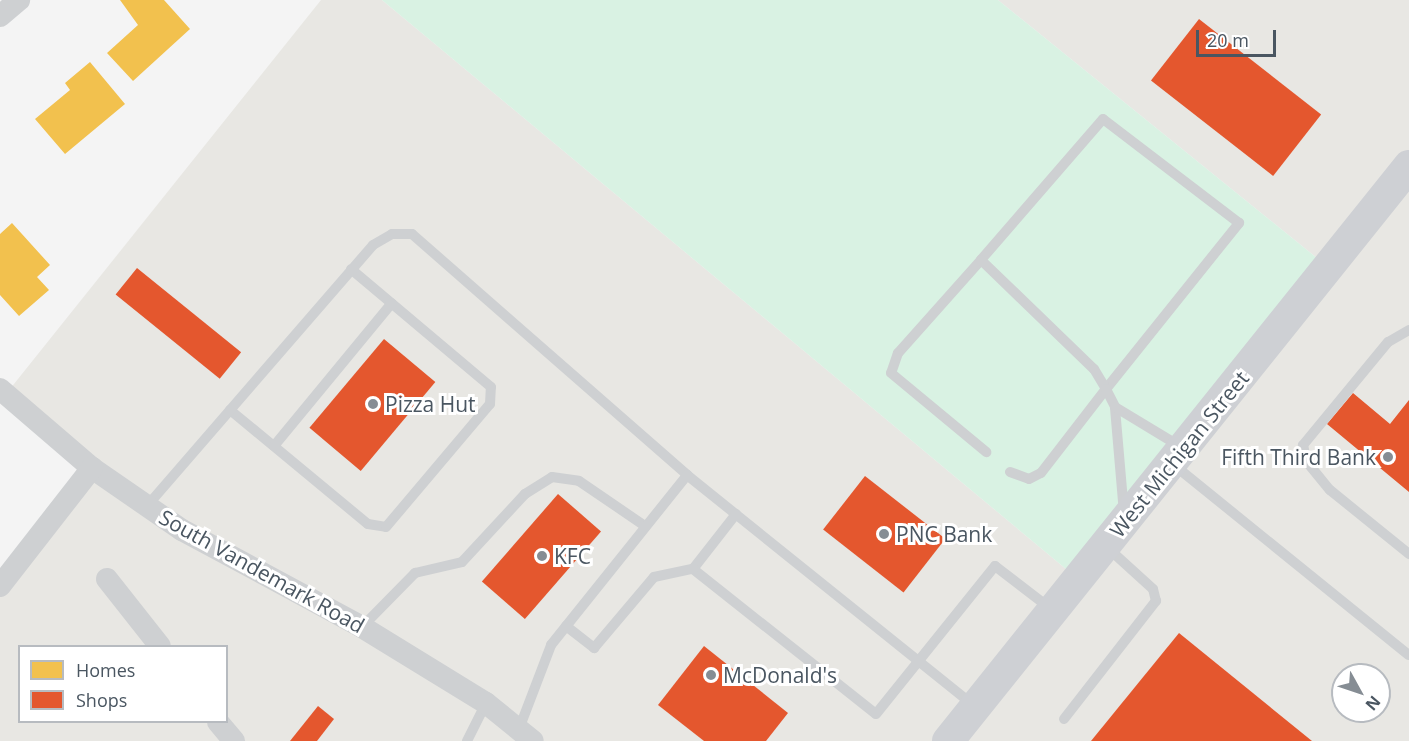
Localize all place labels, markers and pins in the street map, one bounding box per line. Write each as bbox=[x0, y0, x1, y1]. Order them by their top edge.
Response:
place label: Pizza Hut bbox=[385, 391, 476, 417]
marker: Pizza Hut bbox=[366, 397, 380, 411]
place label: Fifth Third Bank bbox=[1221, 444, 1376, 470]
marker: Fifth Third Bank bbox=[1381, 450, 1395, 464]
place label: PNC Bank bbox=[896, 521, 992, 547]
marker: PNC Bank bbox=[877, 527, 891, 541]
place label: KFC bbox=[554, 543, 591, 569]
marker: KFC bbox=[535, 549, 549, 563]
place label: McDonald's bbox=[723, 662, 837, 688]
marker: McDonald's bbox=[704, 668, 718, 682]

